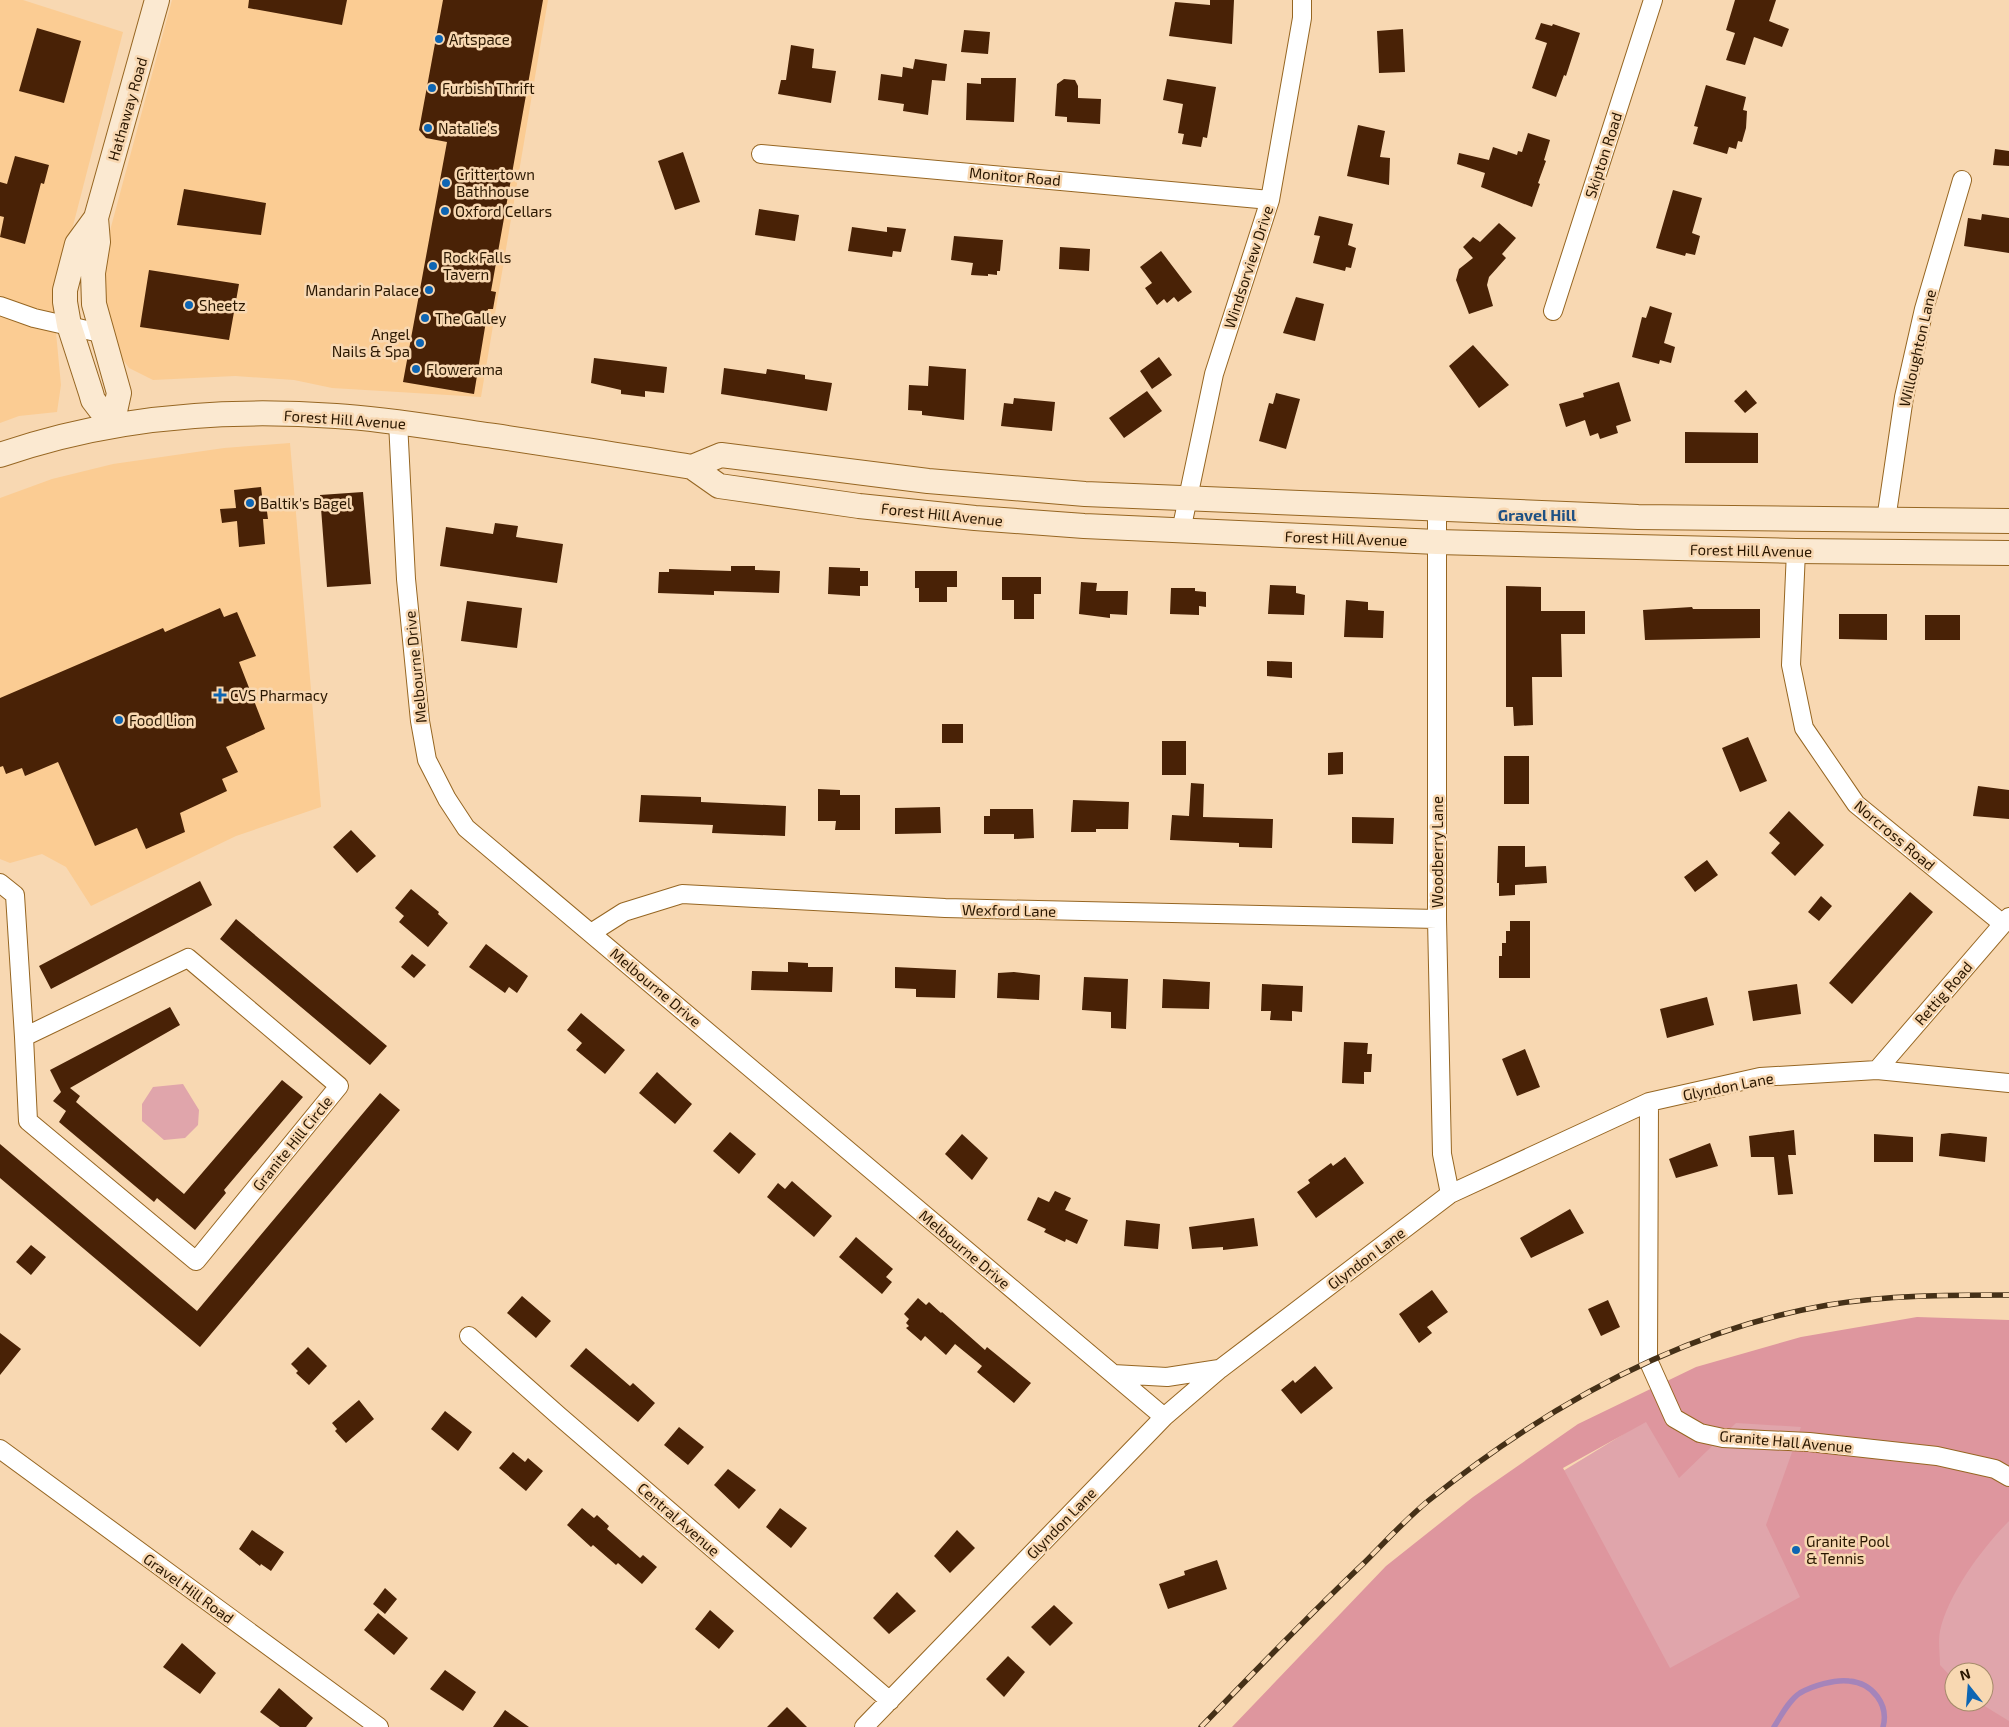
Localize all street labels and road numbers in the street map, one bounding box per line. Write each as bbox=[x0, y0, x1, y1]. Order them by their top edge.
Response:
street label: Hathaway Road bbox=[104, 55, 150, 163]
street label: Skipton Road bbox=[1581, 110, 1625, 200]
street label: Monitor Road bbox=[968, 163, 1062, 189]
street label: Windsorview Drive bbox=[1220, 203, 1276, 331]
street label: Willoughton Lane bbox=[1895, 287, 1939, 409]
street label: Forest Hill Avenue bbox=[283, 406, 407, 432]
street label: Forest Hill Avenue bbox=[880, 499, 1004, 529]
street label: Forest Hill Avenue bbox=[1284, 527, 1408, 549]
street label: Forest Hill Avenue bbox=[1690, 540, 1812, 560]
street label: Melbourne Drive bbox=[400, 610, 430, 724]
street label: Woodberry Lane bbox=[1428, 796, 1446, 908]
street label: Norcross Road bbox=[1851, 796, 1939, 874]
street label: Wexford Lane bbox=[962, 900, 1056, 920]
street label: Melbourne Drive bbox=[607, 944, 705, 1030]
street label: Rettig Road bbox=[1910, 957, 1976, 1029]
street label: Glyndon Lane bbox=[1681, 1068, 1775, 1104]
street label: Granite Hill Circle bbox=[248, 1092, 336, 1194]
street label: Melbourne Drive bbox=[916, 1206, 1014, 1292]
street label: Glyndon Lane bbox=[1324, 1223, 1408, 1293]
street label: Granite Hall Avenue bbox=[1719, 1426, 1853, 1456]
street label: Central Avenue bbox=[634, 1479, 724, 1559]
street label: Glyndon Lane bbox=[1023, 1484, 1099, 1562]
street label: Gravel Hill Road bbox=[140, 1549, 238, 1627]

